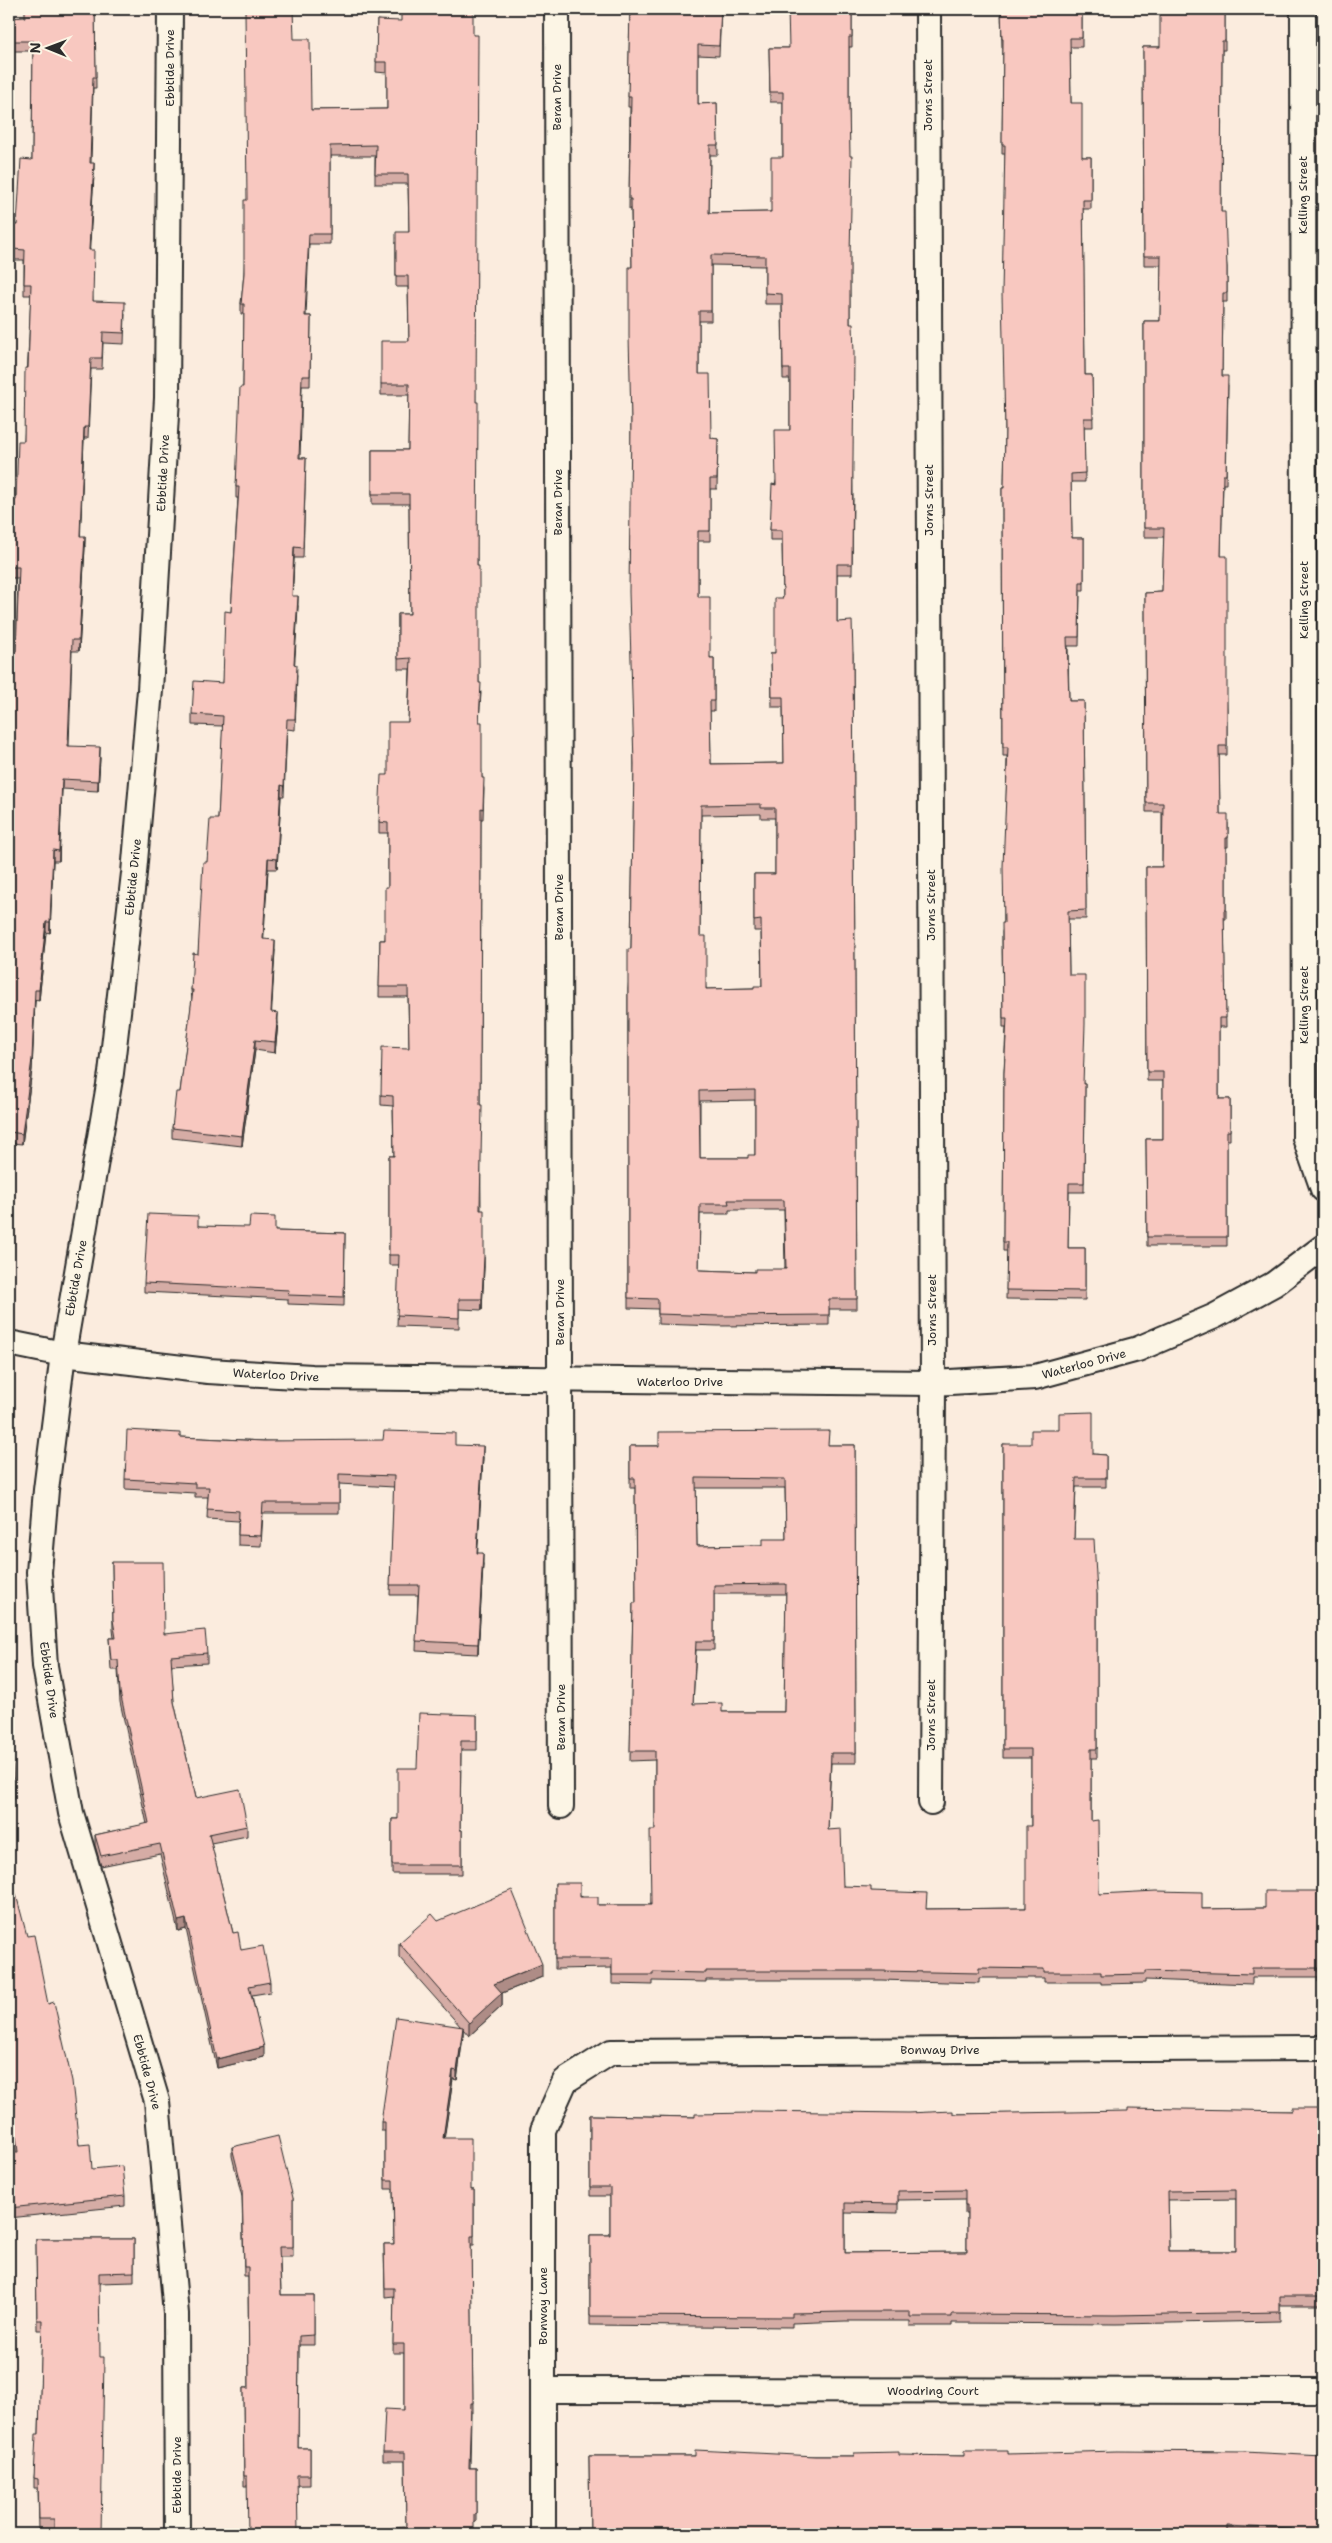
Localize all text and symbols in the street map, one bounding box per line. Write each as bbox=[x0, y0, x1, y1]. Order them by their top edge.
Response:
north arrow bbox=[22, 22, 72, 72]
street label: Ebbtide Drive bbox=[162, 29, 178, 107]
text: N bbox=[26, 42, 44, 53]
street label: Jorns Street bbox=[920, 59, 936, 131]
street label: Beran Drive bbox=[549, 63, 565, 130]
street label: Kelling Street bbox=[1295, 156, 1311, 234]
street label: Ebbtide Drive bbox=[153, 434, 173, 512]
street label: Jorns Street bbox=[921, 464, 937, 536]
street label: Beran Drive bbox=[550, 468, 566, 535]
street label: Kelling Street bbox=[1296, 561, 1312, 639]
street label: Ebbtide Drive bbox=[121, 837, 145, 916]
street label: Jorns Street bbox=[923, 869, 939, 941]
street label: Beran Drive bbox=[551, 873, 567, 940]
street label: Kelling Street bbox=[1296, 966, 1312, 1044]
street label: Ebbtide Drive bbox=[61, 1238, 91, 1318]
street label: Jorns Street bbox=[924, 1274, 940, 1346]
street label: Beran Drive bbox=[552, 1278, 568, 1345]
street label: Waterloo Drive bbox=[1040, 1345, 1128, 1383]
street label: Waterloo Drive bbox=[232, 1365, 320, 1385]
street label: Waterloo Drive bbox=[637, 1374, 724, 1390]
street label: Ebbtide Drive bbox=[36, 1641, 62, 1720]
street label: Jorns Street bbox=[923, 1679, 939, 1751]
street label: Beran Drive bbox=[553, 1683, 569, 1750]
street label: Ebbtide Drive bbox=[129, 2033, 165, 2112]
street label: Bonway Drive bbox=[900, 2042, 980, 2058]
street label: Bonway Lane bbox=[535, 2267, 551, 2345]
street label: Woodring Court bbox=[887, 2383, 979, 2399]
street label: Ebbtide Drive bbox=[169, 2436, 185, 2514]

